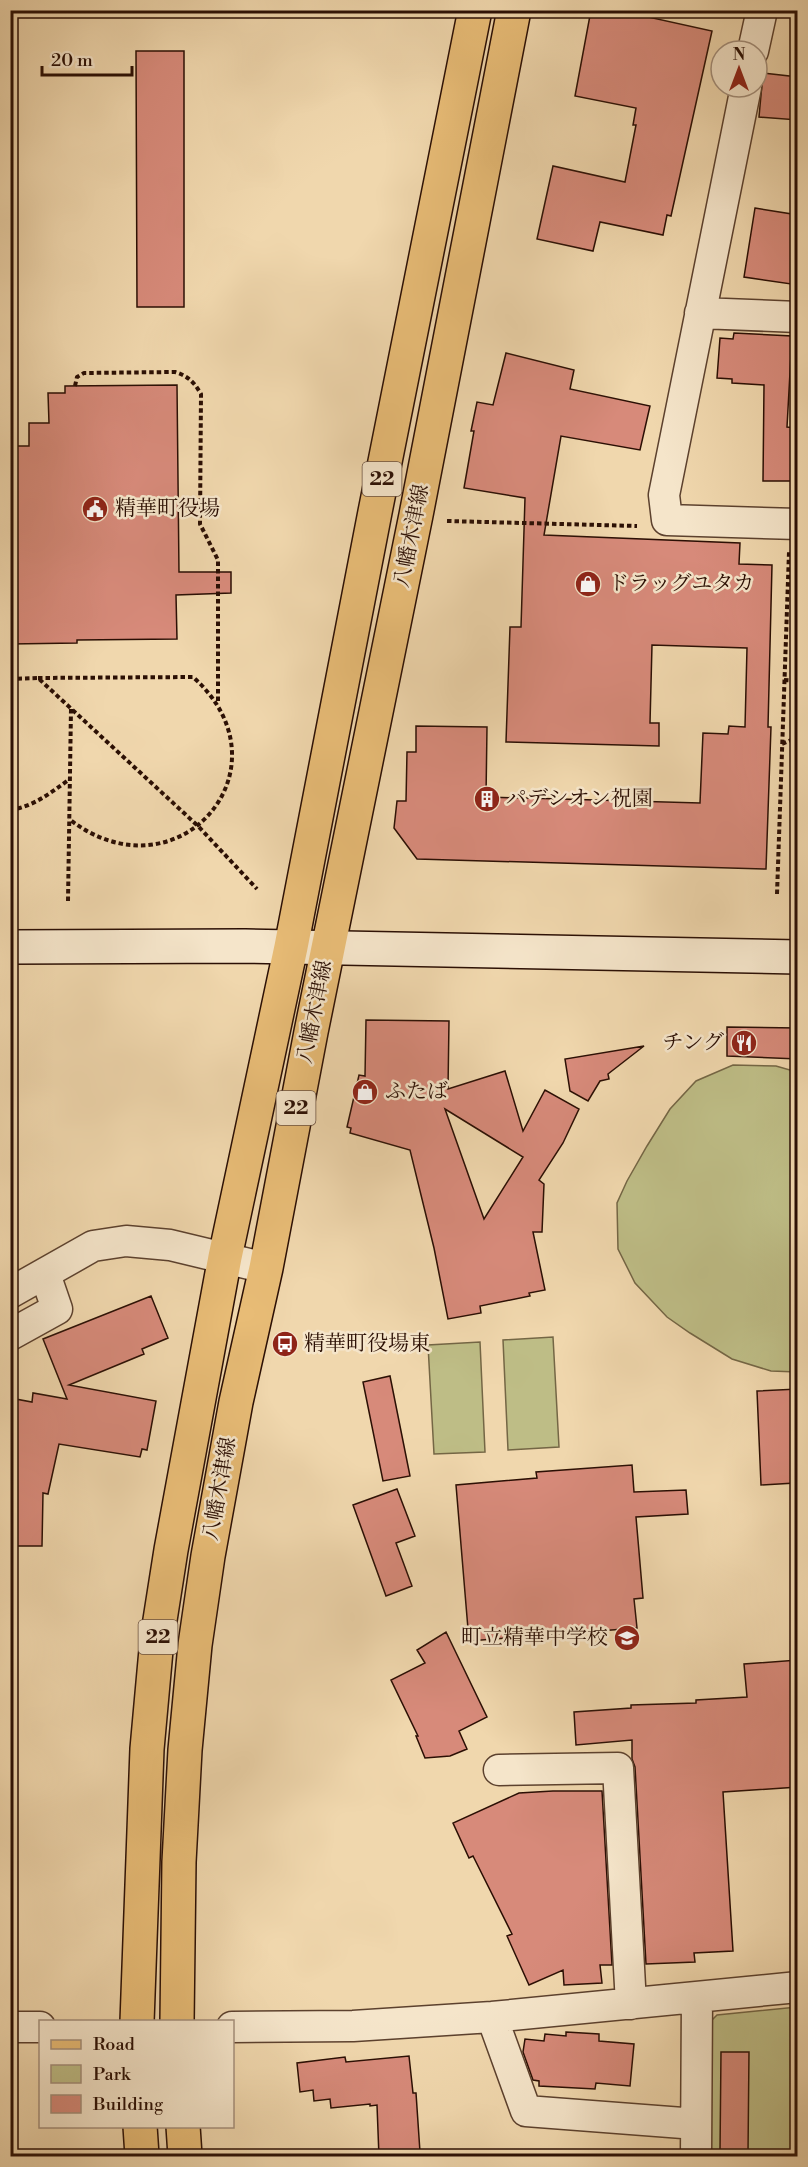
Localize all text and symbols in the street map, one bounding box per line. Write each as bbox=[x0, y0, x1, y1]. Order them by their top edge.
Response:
scale bar bbox=[42, 39, 132, 77]
north arrow bbox=[709, 39, 769, 99]
text: N bbox=[733, 45, 746, 65]
text: 20 m bbox=[51, 49, 93, 72]
road number: 22 bbox=[362, 462, 401, 496]
street label: 八幡木津線 bbox=[389, 482, 435, 590]
public building icon: 精華町役場 bbox=[80, 494, 110, 524]
place label: 精華町役場 bbox=[115, 496, 220, 522]
shop icon: ドラッグユタカ bbox=[573, 569, 603, 599]
place label: ドラッグユタカ bbox=[608, 571, 754, 597]
building icon: パデシオン祝園 bbox=[472, 784, 502, 814]
place label: パデシオン祝園 bbox=[506, 786, 653, 812]
street label: 八幡木津線 bbox=[292, 958, 338, 1066]
restaurant icon: チング bbox=[729, 1028, 759, 1058]
place label: チング bbox=[662, 1030, 724, 1056]
shop icon: ふたば bbox=[350, 1077, 380, 1107]
place label: ふたば bbox=[385, 1079, 448, 1105]
road number: 22 bbox=[276, 1091, 316, 1125]
bus stop icon: 精華町役場東 bbox=[270, 1329, 300, 1359]
place label: 精華町役場東 bbox=[304, 1331, 430, 1357]
street label: 八幡木津線 bbox=[198, 1435, 242, 1543]
road number: 22 bbox=[138, 1620, 178, 1654]
school or university icon: 町立精華中学校 bbox=[612, 1623, 642, 1653]
place label: 町立精華中学校 bbox=[461, 1625, 608, 1651]
legend bbox=[39, 2020, 234, 2128]
text: Road bbox=[93, 2033, 136, 2056]
text: Park bbox=[93, 2063, 132, 2086]
text: Building bbox=[92, 2093, 164, 2116]

